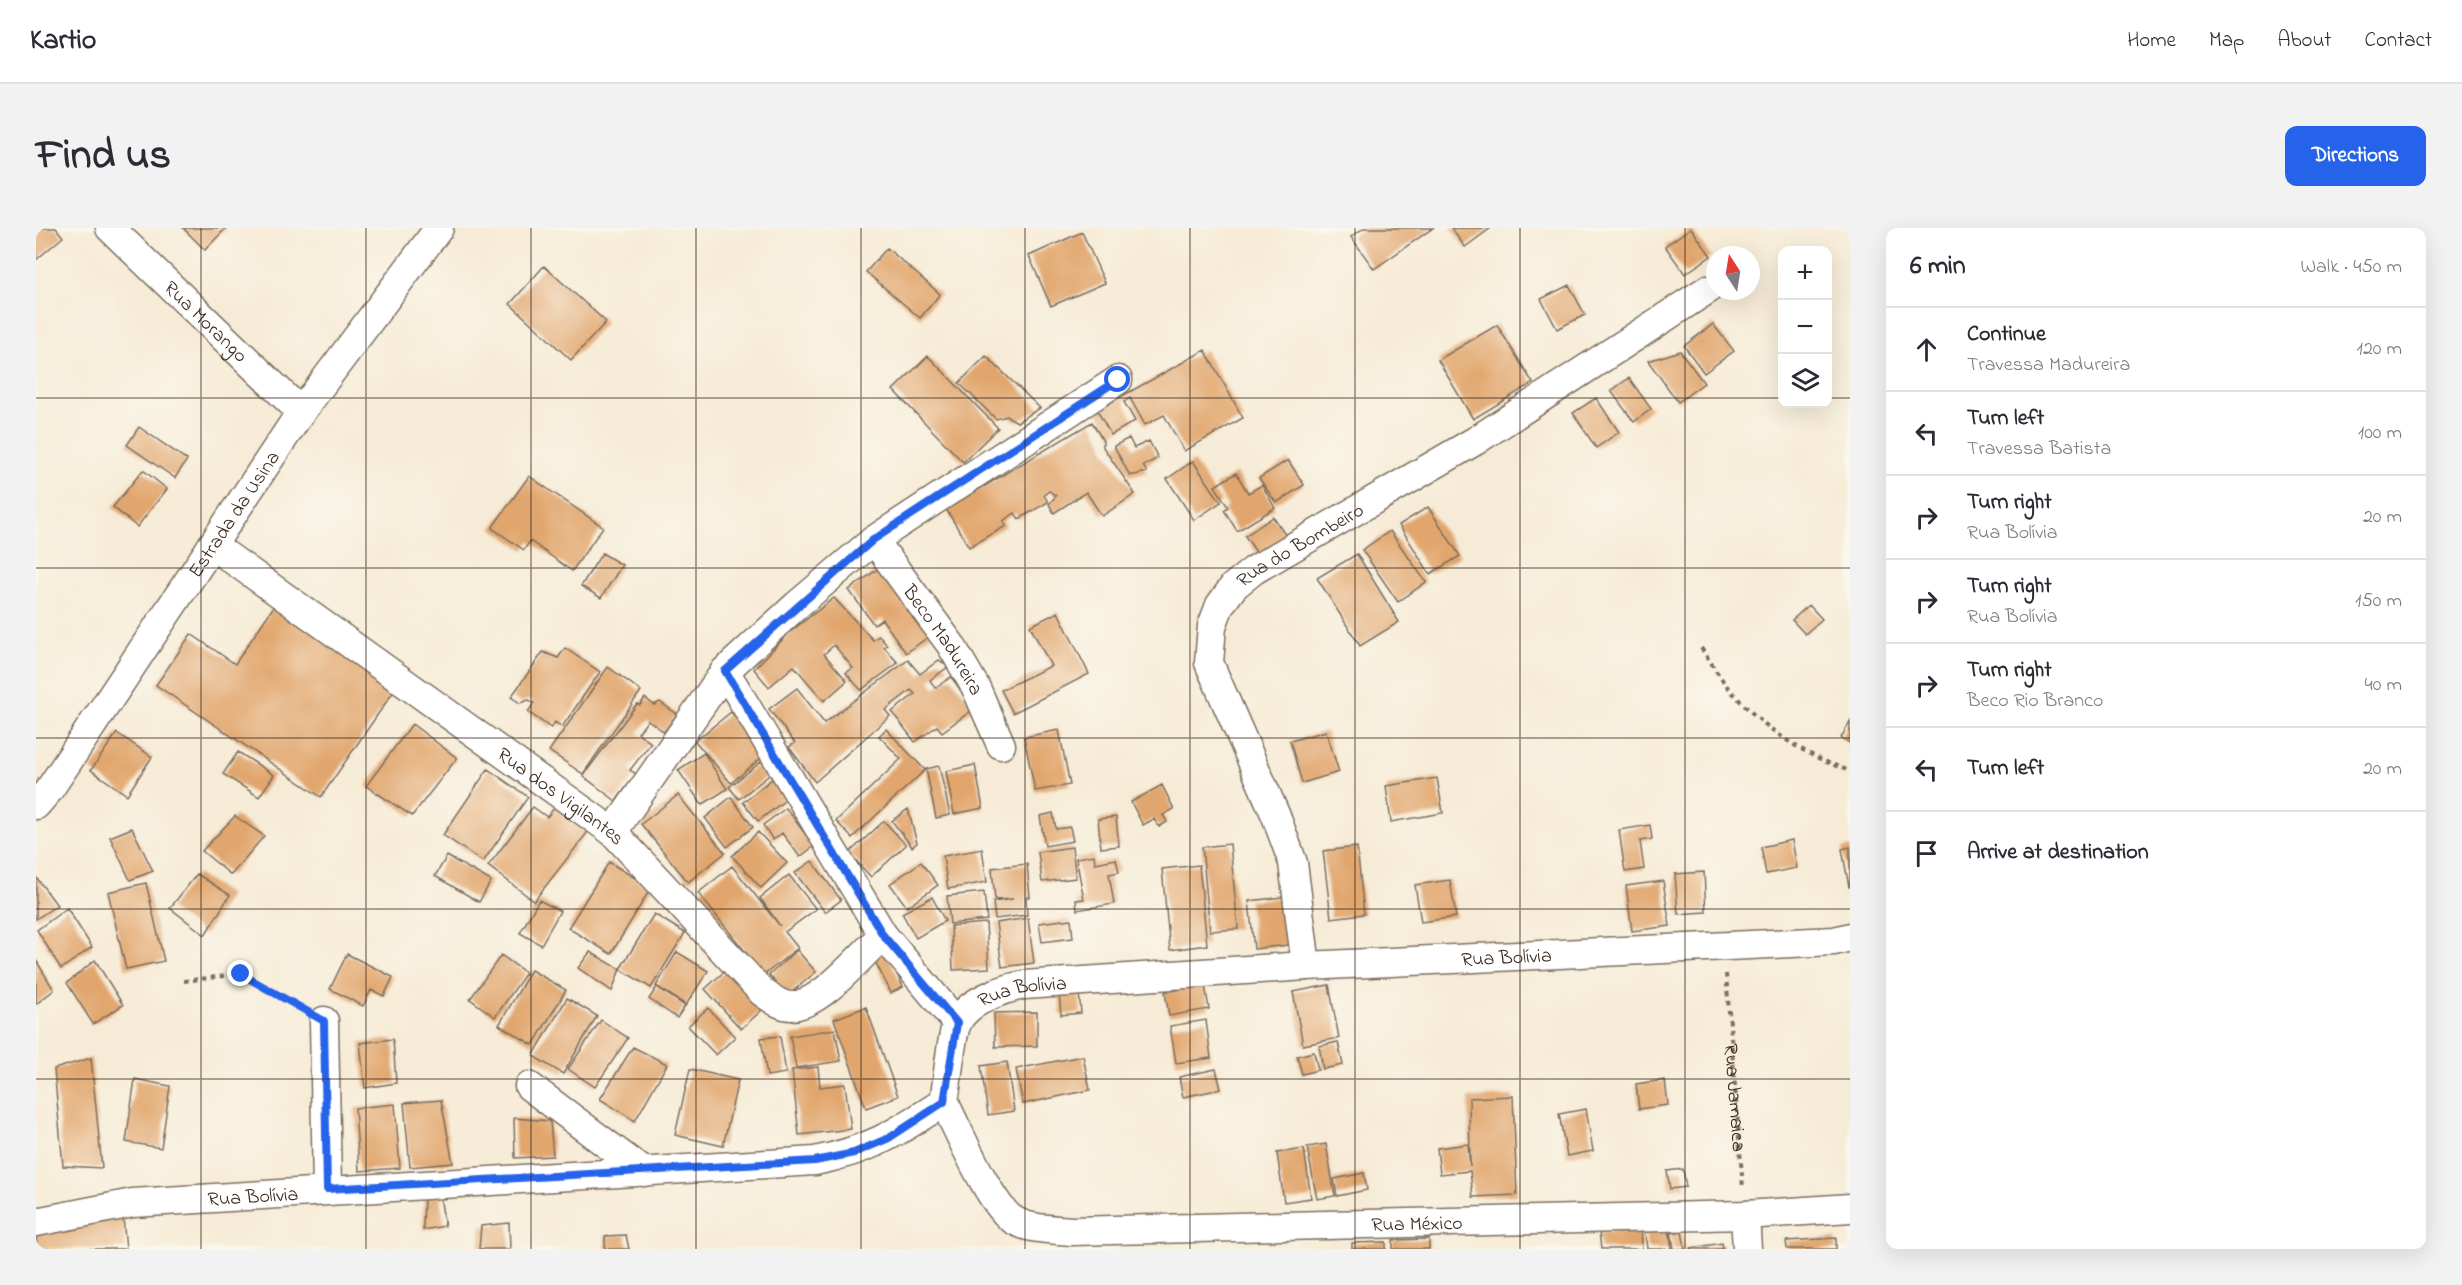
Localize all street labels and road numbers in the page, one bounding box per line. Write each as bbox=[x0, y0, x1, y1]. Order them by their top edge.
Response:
street label: Rua Morango bbox=[156, 275, 253, 370]
street label: Estrada da Usina bbox=[182, 446, 288, 584]
street label: Rua do Bombeiro bbox=[1231, 497, 1370, 596]
street label: Beco Madureira bbox=[894, 579, 989, 700]
street label: Rua dos Vigilantes bbox=[490, 741, 630, 853]
street label: Rua Bolívia bbox=[1461, 942, 1552, 976]
street label: Rua Bolívia bbox=[973, 970, 1068, 1016]
street label: Rua Jamaica bbox=[1715, 1043, 1752, 1153]
street label: Rua Bolívia bbox=[207, 1181, 299, 1215]
street label: Rua México bbox=[1371, 1210, 1463, 1241]

